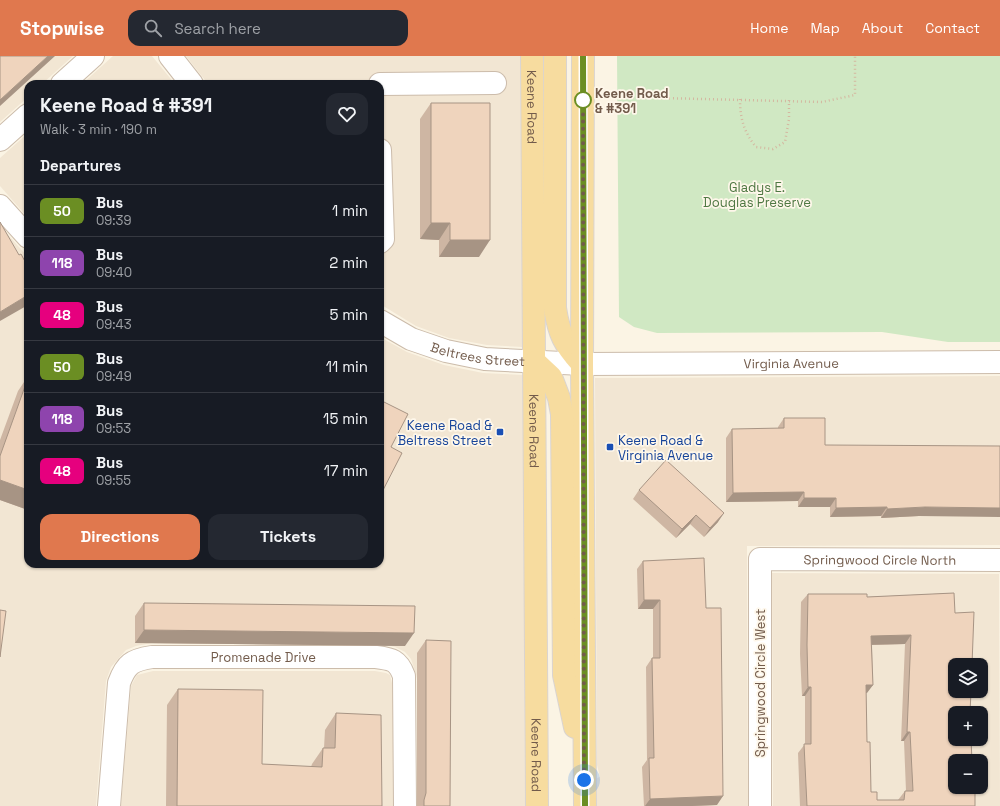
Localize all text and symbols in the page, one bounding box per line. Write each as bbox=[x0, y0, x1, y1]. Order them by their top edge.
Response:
search box bbox=[128, 10, 408, 46]
text: Stopwise bbox=[20, 16, 104, 41]
icon: search bbox=[142, 17, 164, 39]
text: Search here bbox=[174, 19, 261, 38]
text: Home bbox=[750, 19, 788, 37]
text: Map bbox=[810, 19, 840, 37]
text: About bbox=[862, 19, 903, 37]
text: Contact bbox=[925, 19, 980, 37]
street label: Keene Road bbox=[524, 70, 541, 144]
place label: Keene Road & #391 bbox=[595, 85, 669, 117]
marker: Keene Road & #391 bbox=[574, 91, 592, 109]
text: Keene Road & #391 bbox=[40, 93, 212, 118]
button: heart bbox=[326, 93, 368, 135]
text: Walk · 3 min · 190 m bbox=[40, 121, 157, 138]
text: Departures bbox=[40, 156, 121, 175]
park label: Gladys E. Douglas Preserve bbox=[703, 179, 811, 211]
text: Bus bbox=[96, 193, 123, 212]
text: 1 min bbox=[332, 201, 368, 220]
text: 50 bbox=[53, 202, 71, 220]
text: 09:39 bbox=[96, 212, 131, 229]
text: Bus bbox=[96, 245, 123, 264]
text: 2 min bbox=[329, 253, 368, 272]
text: 118 bbox=[51, 254, 73, 272]
text: 09:40 bbox=[96, 264, 132, 281]
text: Bus bbox=[96, 297, 123, 316]
text: 5 min bbox=[329, 305, 368, 324]
text: 48 bbox=[53, 306, 71, 324]
text: 09:43 bbox=[96, 316, 132, 333]
street label: Beltrees Street bbox=[428, 338, 526, 370]
text: Bus bbox=[96, 349, 123, 368]
street label: Virginia Avenue bbox=[744, 354, 839, 372]
text: 11 min bbox=[326, 357, 368, 376]
text: 50 bbox=[53, 358, 71, 376]
text: 09:49 bbox=[96, 368, 132, 385]
street label: Keene Road bbox=[526, 394, 543, 468]
text: Bus bbox=[96, 401, 123, 420]
text: 15 min bbox=[323, 409, 368, 428]
text: 118 bbox=[51, 410, 73, 428]
place label: Keene Road & Beltress Street bbox=[397, 417, 492, 449]
text: 09:53 bbox=[96, 420, 131, 437]
marker: Keene Road & Beltress Street bbox=[495, 427, 505, 437]
place label: Keene Road & Virginia Avenue bbox=[618, 432, 713, 464]
marker: Keene Road & Virginia Avenue bbox=[605, 442, 615, 452]
text: Bus bbox=[96, 453, 123, 472]
text: 17 min bbox=[324, 461, 368, 480]
text: 48 bbox=[53, 462, 71, 480]
text: 09:55 bbox=[96, 472, 131, 489]
button: Directions bbox=[40, 514, 200, 560]
button: Tickets bbox=[208, 514, 368, 560]
street label: Springwood Circle North bbox=[804, 551, 956, 568]
street label: Springwood Circle West bbox=[752, 609, 769, 757]
street label: Promenade Drive bbox=[211, 649, 316, 666]
map controls bbox=[948, 658, 988, 794]
button: layers bbox=[948, 658, 988, 698]
button: + bbox=[948, 706, 988, 746]
street label: Keene Road bbox=[528, 718, 545, 792]
button: − bbox=[948, 754, 988, 794]
your location bbox=[574, 770, 594, 790]

